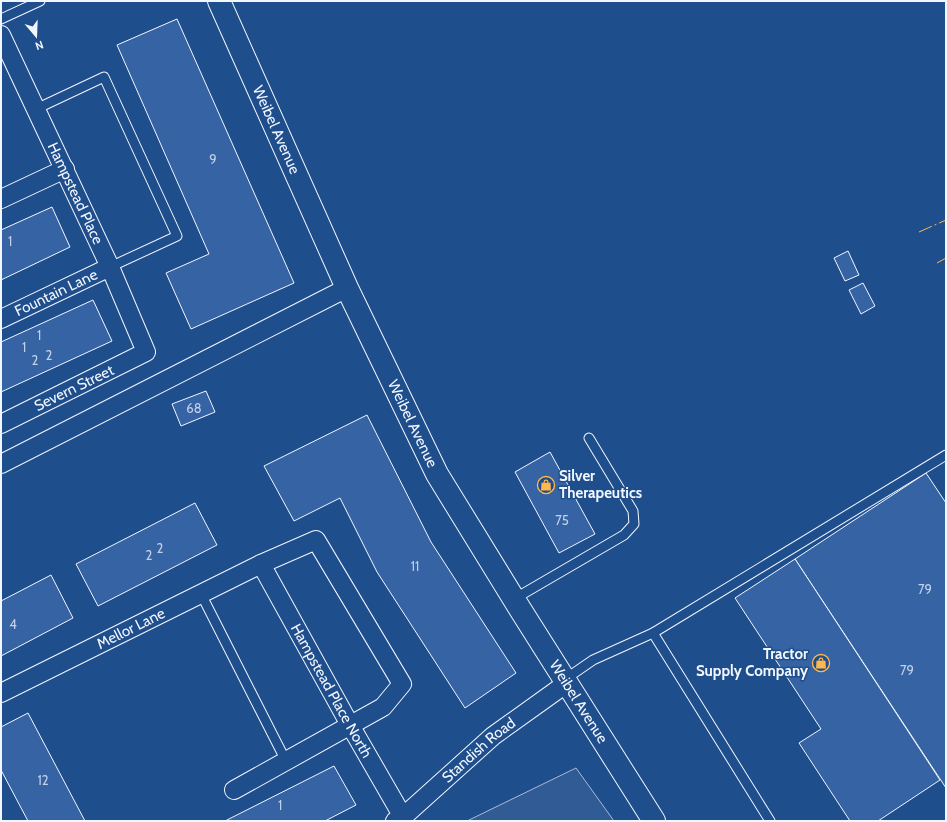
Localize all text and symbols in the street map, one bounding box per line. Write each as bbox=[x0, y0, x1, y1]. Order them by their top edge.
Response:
north arrow bbox=[16, 16, 56, 56]
text: N bbox=[33, 38, 45, 53]
street label: Weibel Avenue bbox=[249, 83, 304, 177]
street label: Hampstead Place bbox=[44, 139, 107, 248]
house number: 9 bbox=[209, 151, 217, 167]
house number: 1 bbox=[8, 233, 12, 249]
street label: Fountain Lane bbox=[12, 265, 101, 320]
house number: 1 bbox=[37, 327, 41, 343]
house number: 1 bbox=[22, 339, 26, 355]
house number: 2 bbox=[46, 347, 53, 363]
house number: 2 bbox=[32, 352, 39, 368]
street label: Severn Street bbox=[31, 361, 117, 415]
street label: Weibel Avenue bbox=[384, 377, 442, 471]
house number: 68 bbox=[186, 400, 202, 416]
place label: Silver Therapeutics bbox=[559, 467, 642, 502]
shop icon: Silver Therapeutics bbox=[536, 475, 556, 495]
house number: 75 bbox=[555, 512, 569, 528]
house number: 2 bbox=[157, 540, 164, 556]
house number: 2 bbox=[146, 547, 153, 563]
house number: 11 bbox=[411, 558, 419, 574]
house number: 79 bbox=[918, 581, 932, 597]
street label: Mellor Lane bbox=[94, 604, 168, 653]
house number: 4 bbox=[9, 616, 17, 632]
street label: Hampstead Place North bbox=[287, 621, 376, 761]
place label: Tractor Supply Company bbox=[696, 645, 809, 680]
shop icon: Tractor Supply Company bbox=[811, 653, 831, 673]
street label: Weibel Avenue bbox=[546, 657, 612, 747]
house number: 79 bbox=[900, 662, 914, 678]
street label: Standish Road bbox=[438, 714, 519, 787]
house number: 12 bbox=[37, 772, 49, 788]
house number: 1 bbox=[278, 797, 282, 813]

